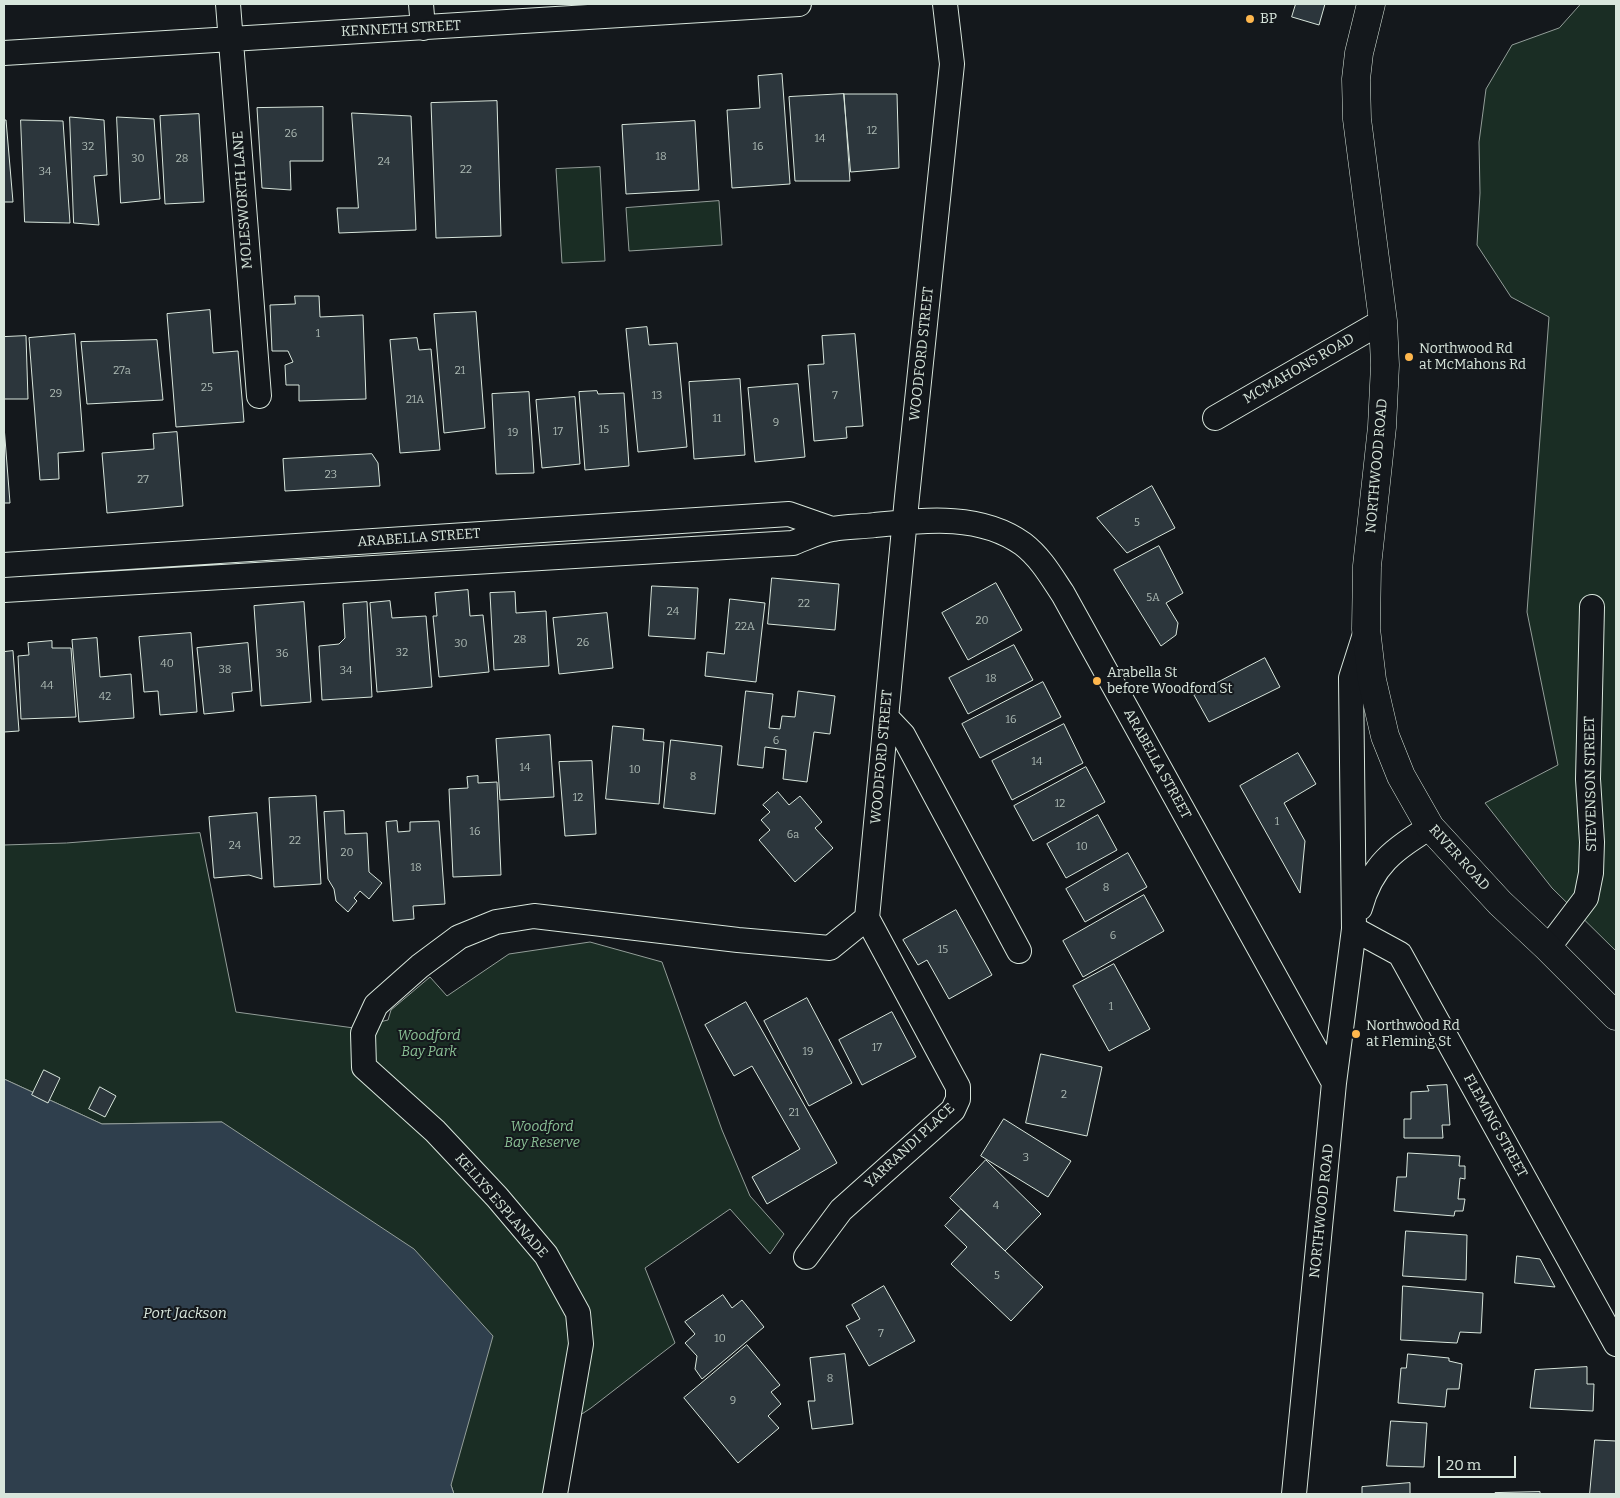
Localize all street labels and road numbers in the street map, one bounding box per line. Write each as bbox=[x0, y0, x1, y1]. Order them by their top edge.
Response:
street label: KENNETH STREET bbox=[341, 17, 461, 41]
street label: MOLESWORTH LANE bbox=[230, 130, 256, 270]
street label: WOODFORD STREET bbox=[907, 286, 937, 422]
street label: MCMAHONS ROAD bbox=[1241, 330, 1357, 408]
street label: NORTHWOOD ROAD bbox=[1363, 398, 1391, 534]
street label: ARABELLA STREET bbox=[357, 525, 481, 551]
street label: WOODFORD STREET bbox=[868, 689, 896, 825]
street label: ARABELLA STREET bbox=[1120, 706, 1194, 822]
street label: STEVENSON STREET bbox=[1581, 716, 1601, 852]
street label: RIVER ROAD bbox=[1425, 822, 1493, 894]
street label: FLEMING STREET bbox=[1460, 1071, 1530, 1181]
street label: YARRANDI PLACE bbox=[862, 1100, 958, 1192]
street label: NORTHWOOD ROAD bbox=[1307, 1143, 1337, 1279]
street label: KELLYS ESPLANADE bbox=[451, 1150, 551, 1262]

